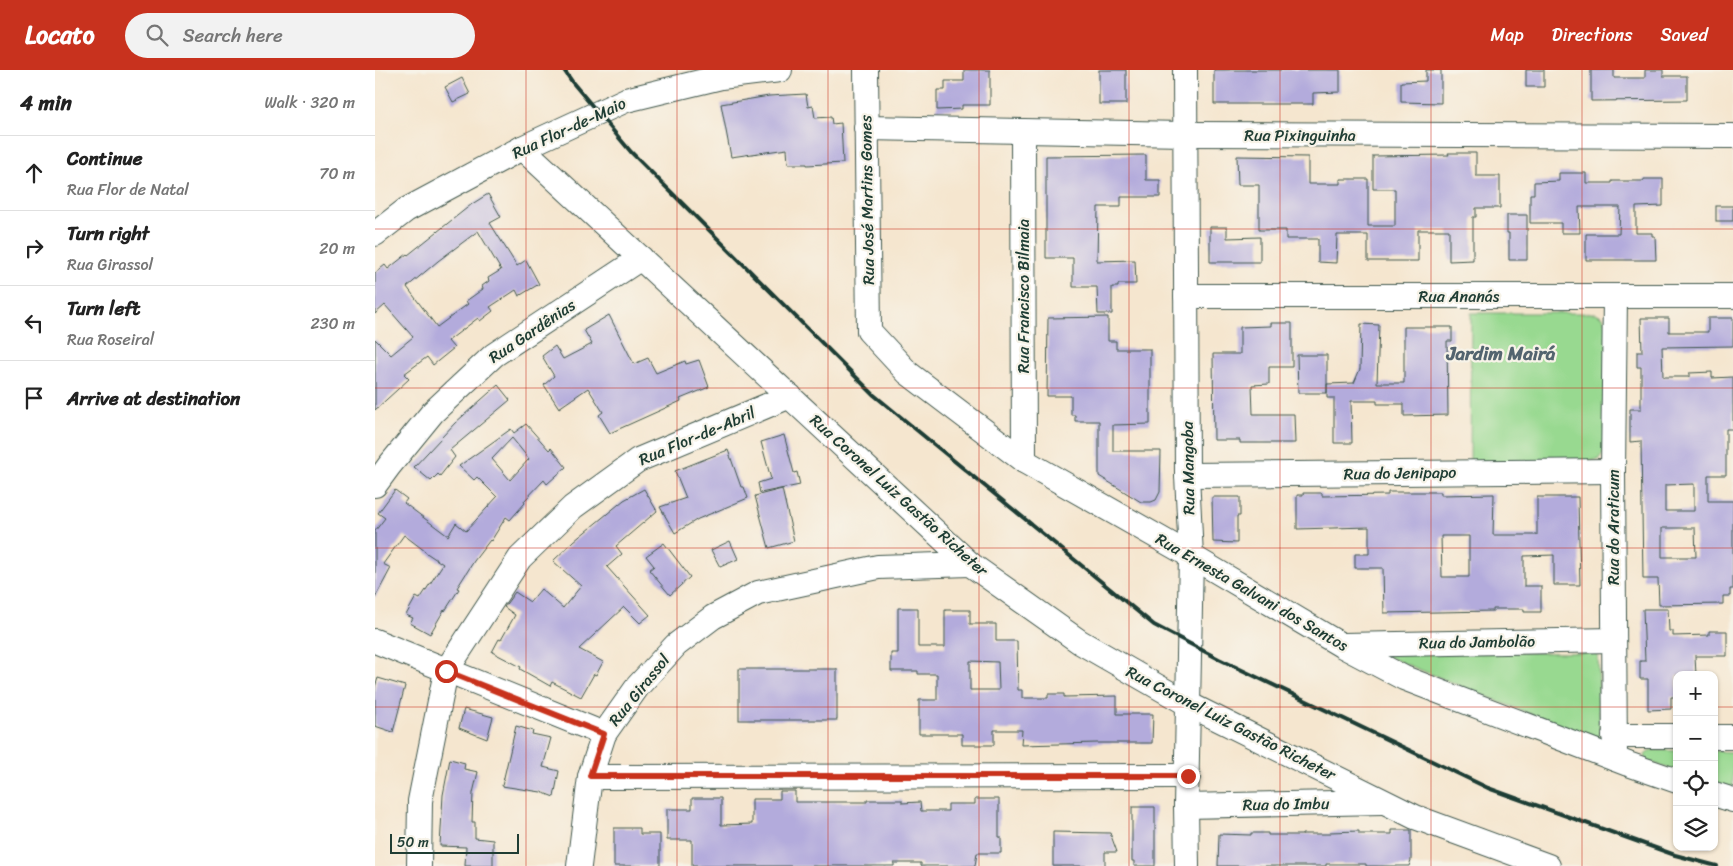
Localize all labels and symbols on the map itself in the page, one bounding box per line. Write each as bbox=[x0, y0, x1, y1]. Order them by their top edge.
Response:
street label: Rua Flor-de-Maio bbox=[507, 89, 631, 167]
street label: Rua José Martins Gomes bbox=[851, 114, 883, 285]
street label: Rua Pixinguinha bbox=[1244, 121, 1356, 150]
street label: Rua Francisco Bilmaia bbox=[1009, 219, 1038, 373]
street label: Rua Ananás bbox=[1419, 282, 1500, 311]
street label: Rua Gardênias bbox=[482, 291, 582, 371]
district label: Jardim Mairá bbox=[1446, 337, 1556, 370]
street label: Rua Flor-de-Abril bbox=[634, 398, 760, 474]
street label: Rua Coronel Luiz Gastão Richeter bbox=[803, 407, 996, 584]
street label: Rua Mangaba bbox=[1173, 420, 1203, 515]
street label: Rua do Jenipapo bbox=[1343, 458, 1457, 488]
street label: Rua do Araticum bbox=[1599, 469, 1628, 585]
street label: Rua Ernesta Galvani dos Santos bbox=[1150, 525, 1354, 659]
street label: Rua do Jambolão bbox=[1419, 626, 1535, 658]
street label: Rua Girassol bbox=[601, 647, 678, 733]
street label: Rua Coronel Luiz Gastão Richeter bbox=[1121, 657, 1342, 789]
route start bbox=[435, 660, 458, 683]
route end bbox=[1177, 765, 1200, 788]
street label: Rua do Imbu bbox=[1242, 789, 1330, 819]
scale bar bbox=[390, 831, 519, 854]

